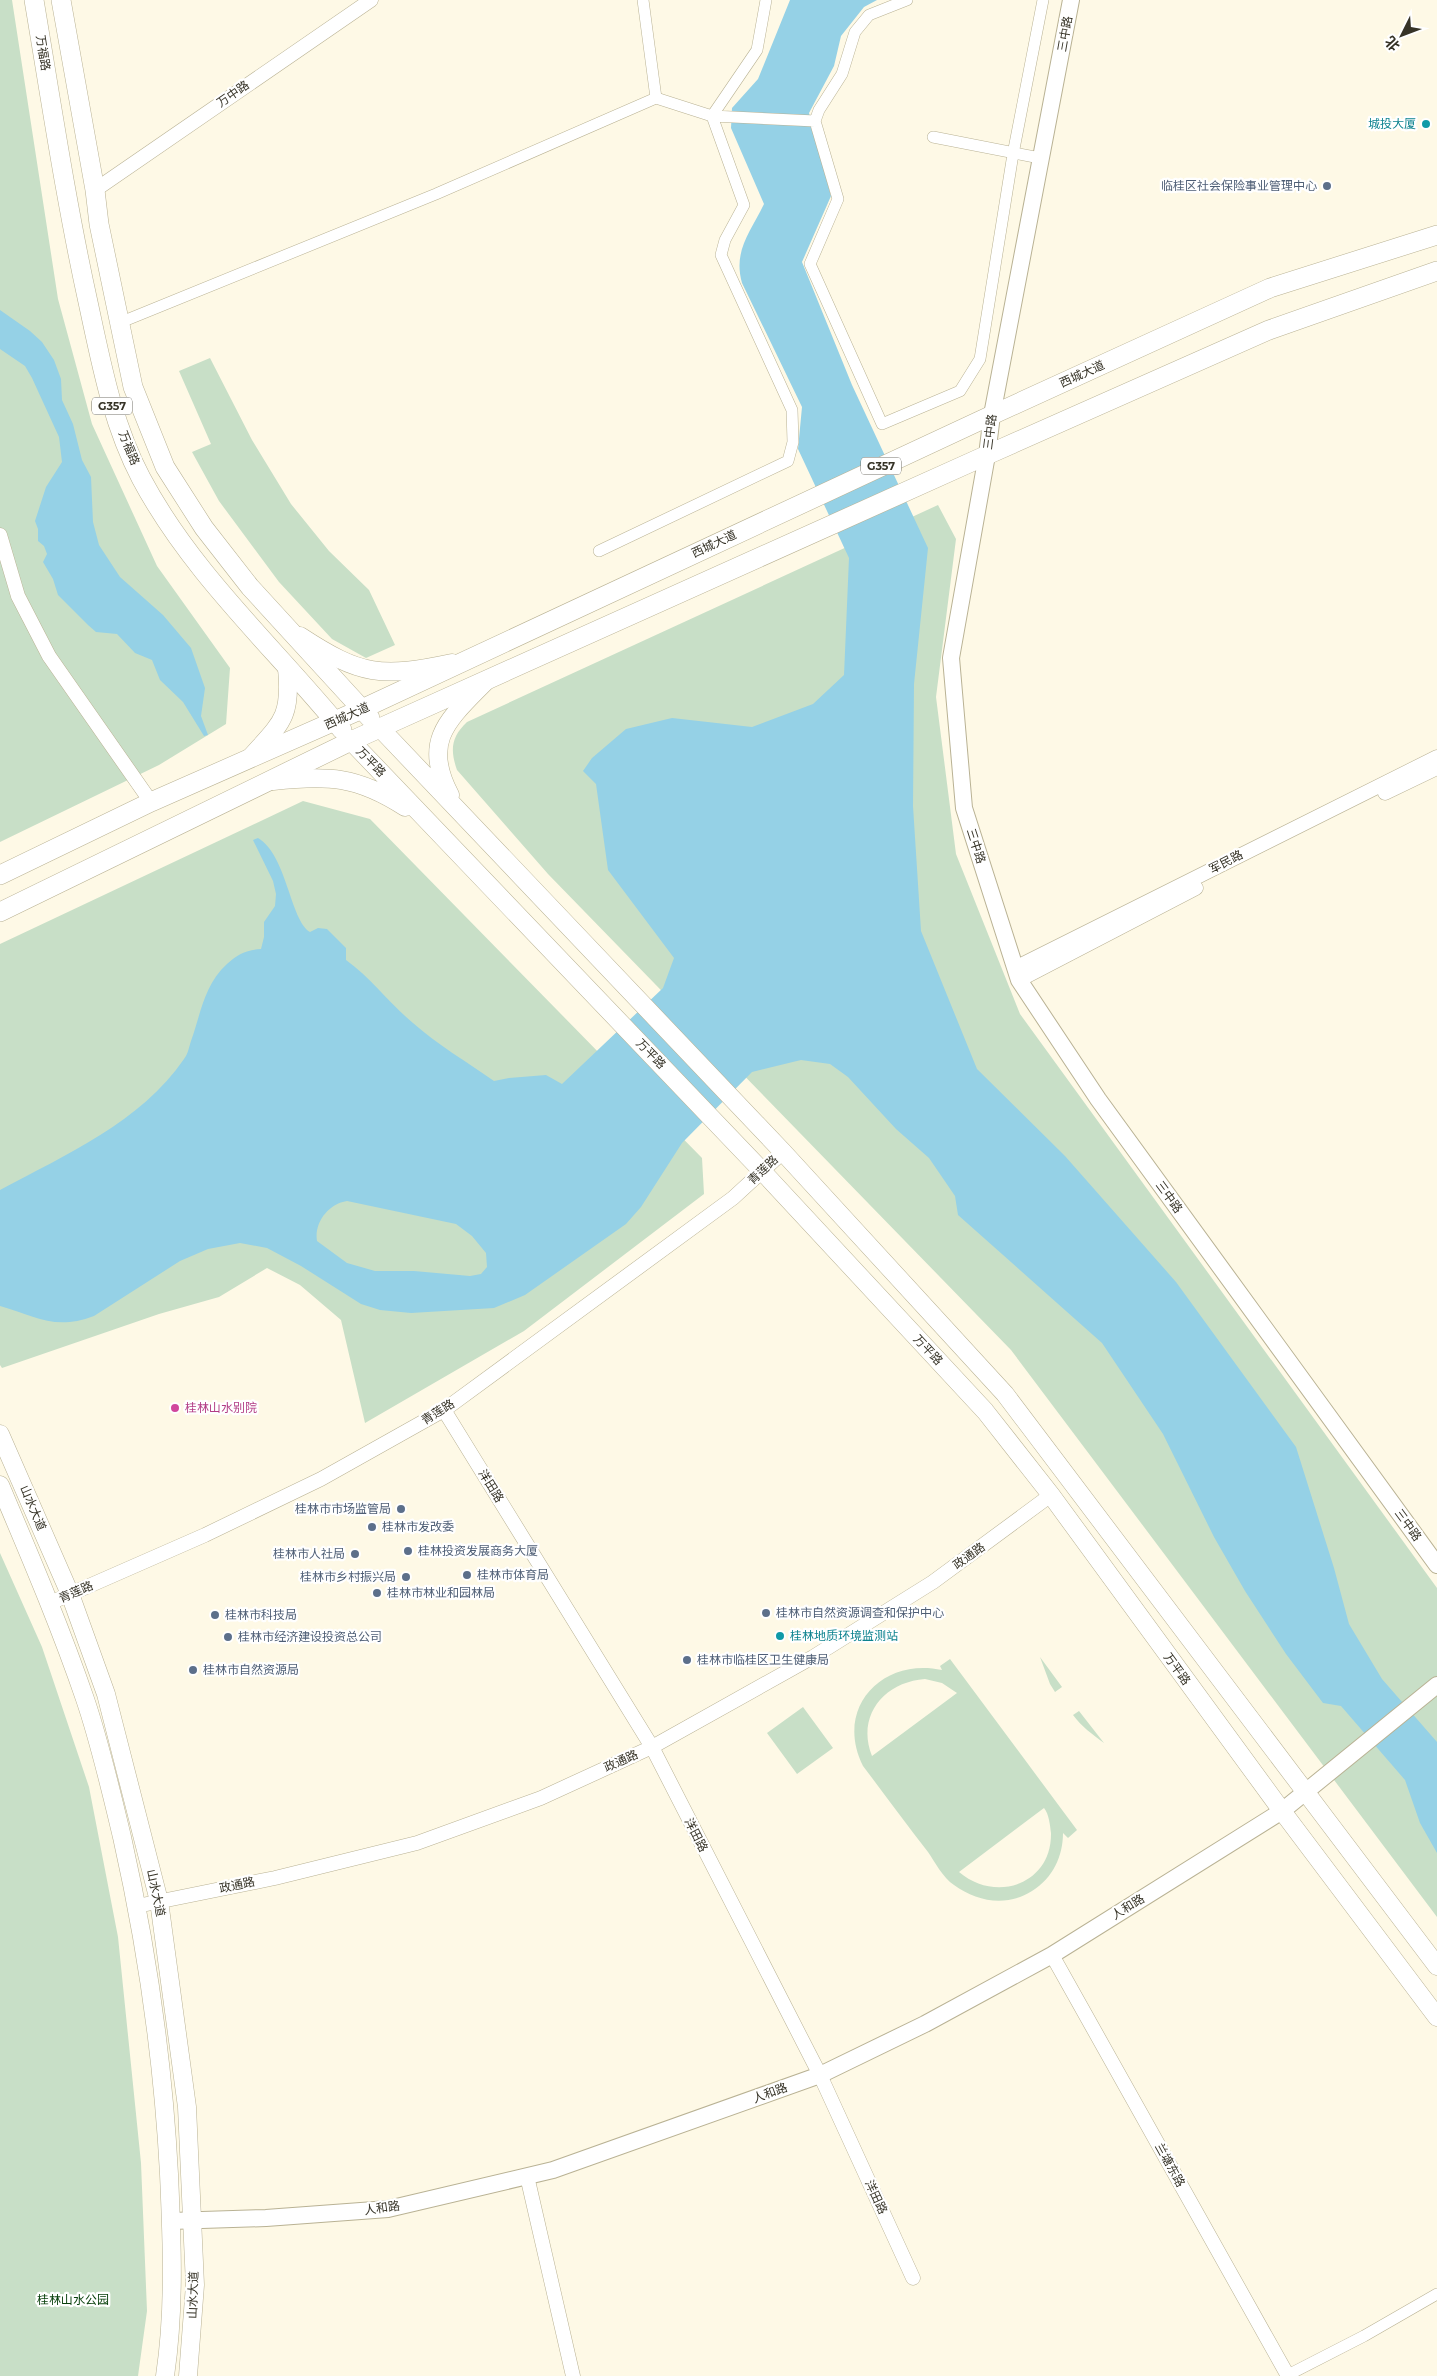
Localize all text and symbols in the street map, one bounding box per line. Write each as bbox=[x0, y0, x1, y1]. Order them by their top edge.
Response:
north arrow bbox=[1377, 10, 1427, 60]
street label: 三中路 bbox=[1054, 15, 1075, 53]
text: 北 bbox=[1381, 32, 1404, 55]
street label: 万福路 bbox=[33, 34, 54, 72]
street label: 万中路 bbox=[214, 77, 252, 110]
place label: 城投大厦 bbox=[1368, 116, 1416, 131]
marker: 城投大厦 bbox=[1420, 118, 1432, 130]
place label: 临桂区社会保险事业管理中心 bbox=[1161, 178, 1317, 193]
marker: 临桂区社会保险事业管理中心 bbox=[1321, 180, 1333, 192]
street label: 西城大道 bbox=[1057, 357, 1107, 390]
road number: G357 bbox=[92, 398, 132, 414]
street label: 三中路 bbox=[980, 413, 999, 451]
street label: 万福路 bbox=[116, 428, 143, 467]
road number: G357 bbox=[861, 458, 901, 474]
street label: 西城大道 bbox=[689, 527, 739, 560]
street label: 西城大道 bbox=[322, 699, 372, 732]
street label: 万平路 bbox=[353, 743, 389, 780]
street label: 三中路 bbox=[964, 826, 989, 865]
street label: 军民路 bbox=[1206, 847, 1245, 876]
street label: 万平路 bbox=[633, 1035, 669, 1072]
street label: 青莲路 bbox=[744, 1152, 781, 1187]
street label: 三中路 bbox=[1153, 1178, 1186, 1216]
street label: 万平路 bbox=[911, 1331, 946, 1368]
street label: 青莲路 bbox=[418, 1396, 457, 1427]
place label: 桂林山水别院 bbox=[185, 1400, 257, 1415]
marker: 桂林山水别院 bbox=[169, 1402, 181, 1414]
street label: 洋田路 bbox=[476, 1466, 507, 1505]
street label: 山水大道 bbox=[17, 1483, 50, 1533]
place label: 桂林市市场监管局 bbox=[295, 1501, 391, 1516]
marker: 桂林市市场监管局 bbox=[395, 1503, 407, 1515]
street label: 三中路 bbox=[1392, 1506, 1425, 1544]
place label: 桂林市发改委 bbox=[382, 1519, 454, 1534]
marker: 桂林市发改委 bbox=[366, 1521, 378, 1533]
street label: 政通路 bbox=[950, 1539, 988, 1572]
place label: 桂林投资发展商务大厦 bbox=[418, 1543, 538, 1558]
marker: 桂林投资发展商务大厦 bbox=[402, 1545, 414, 1557]
place label: 桂林市人社局 bbox=[273, 1546, 345, 1561]
marker: 桂林市人社局 bbox=[349, 1548, 361, 1560]
place label: 桂林市体育局 bbox=[477, 1567, 549, 1582]
place label: 桂林市乡村振兴局 bbox=[300, 1569, 396, 1584]
marker: 桂林市体育局 bbox=[461, 1569, 473, 1581]
marker: 桂林市乡村振兴局 bbox=[400, 1571, 412, 1583]
street label: 青莲路 bbox=[56, 1578, 95, 1605]
place label: 桂林市林业和园林局 bbox=[387, 1585, 495, 1600]
marker: 桂林市林业和园林局 bbox=[371, 1587, 383, 1599]
place label: 桂林市自然资源调查和保护中心 bbox=[776, 1605, 944, 1620]
place label: 桂林市科技局 bbox=[225, 1607, 297, 1622]
marker: 桂林市自然资源调查和保护中心 bbox=[760, 1607, 772, 1619]
marker: 桂林市科技局 bbox=[209, 1609, 221, 1621]
place label: 桂林地质环境监测站 bbox=[790, 1628, 898, 1643]
place label: 桂林市经济建设投资总公司 bbox=[238, 1629, 382, 1644]
marker: 桂林地质环境监测站 bbox=[774, 1630, 786, 1642]
marker: 桂林市经济建设投资总公司 bbox=[222, 1631, 234, 1643]
street label: 万平路 bbox=[1161, 1650, 1194, 1688]
place label: 桂林市临桂区卫生健康局 bbox=[697, 1652, 829, 1667]
marker: 桂林市临桂区卫生健康局 bbox=[681, 1654, 693, 1666]
place label: 桂林市自然资源局 bbox=[203, 1662, 299, 1677]
marker: 桂林市自然资源局 bbox=[187, 1664, 199, 1676]
street label: 政通路 bbox=[601, 1746, 640, 1775]
street label: 洋田路 bbox=[682, 1815, 711, 1854]
street label: 山水大道 bbox=[144, 1868, 169, 1918]
street label: 政通路 bbox=[218, 1873, 256, 1896]
street label: 人和路 bbox=[1108, 1891, 1147, 1922]
street label: 人和路 bbox=[750, 2079, 789, 2106]
street label: 兰塘东路 bbox=[1152, 2140, 1189, 2189]
street label: 洋田路 bbox=[862, 2177, 891, 2216]
street label: 人和路 bbox=[363, 2198, 401, 2217]
street label: 山水大道 bbox=[184, 2271, 201, 2319]
park label: 桂林山水公园 bbox=[37, 2292, 109, 2307]

